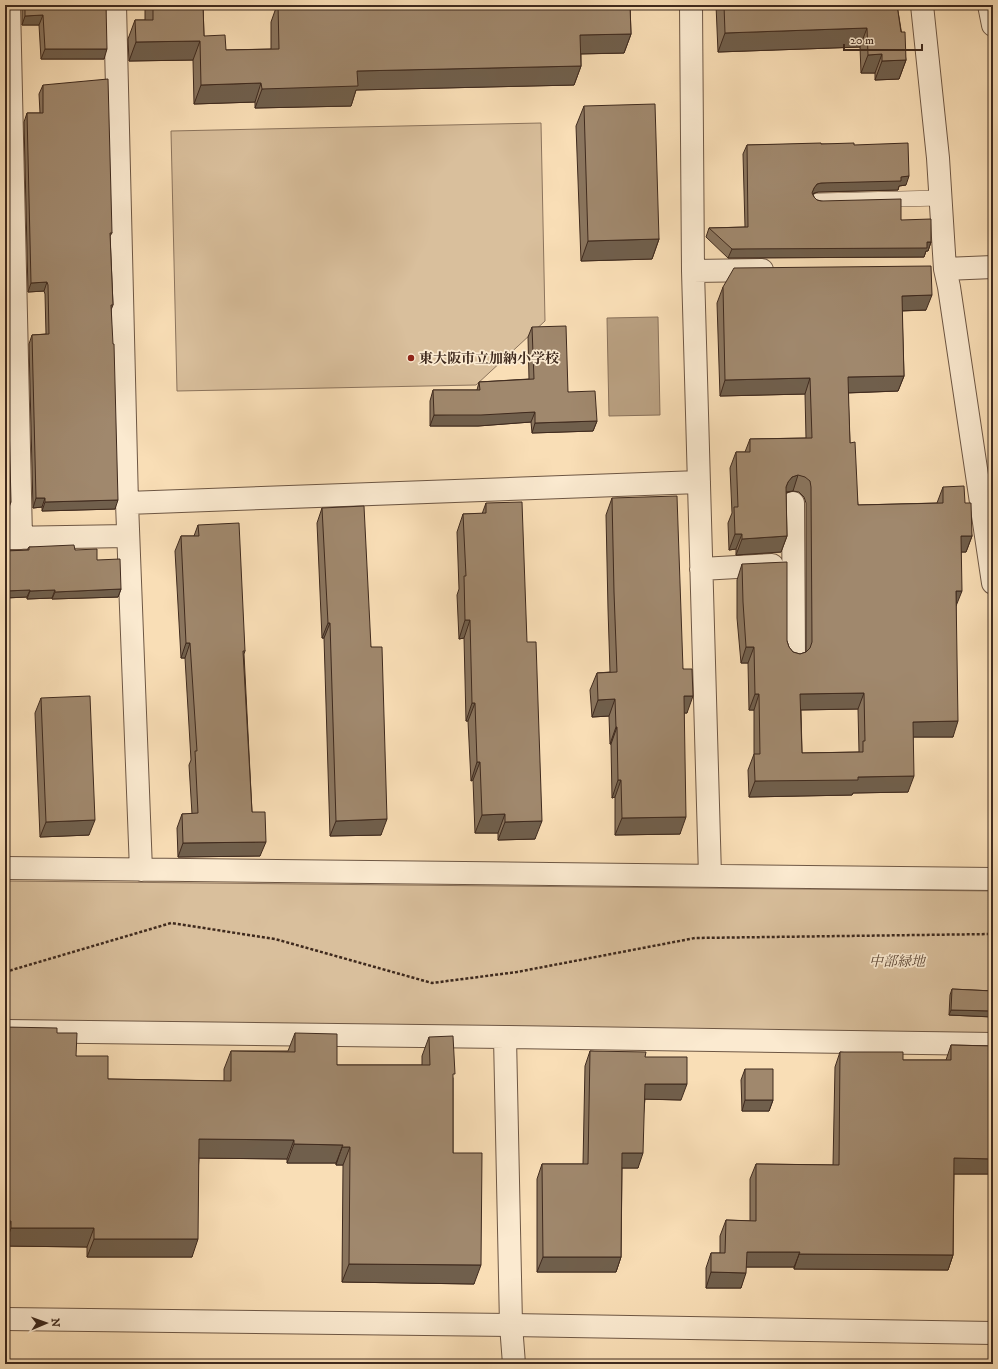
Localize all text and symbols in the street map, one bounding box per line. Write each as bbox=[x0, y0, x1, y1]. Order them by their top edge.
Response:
scale bar bbox=[844, 26, 922, 52]
text: 20 m bbox=[850, 33, 874, 48]
place label: 東大阪市立加納小学校 bbox=[419, 350, 559, 368]
marker: 東大阪市立加納小学校 bbox=[406, 353, 416, 363]
park label: 中部緑地 bbox=[869, 953, 927, 971]
north arrow bbox=[26, 1303, 66, 1343]
text: N bbox=[48, 1318, 62, 1327]

